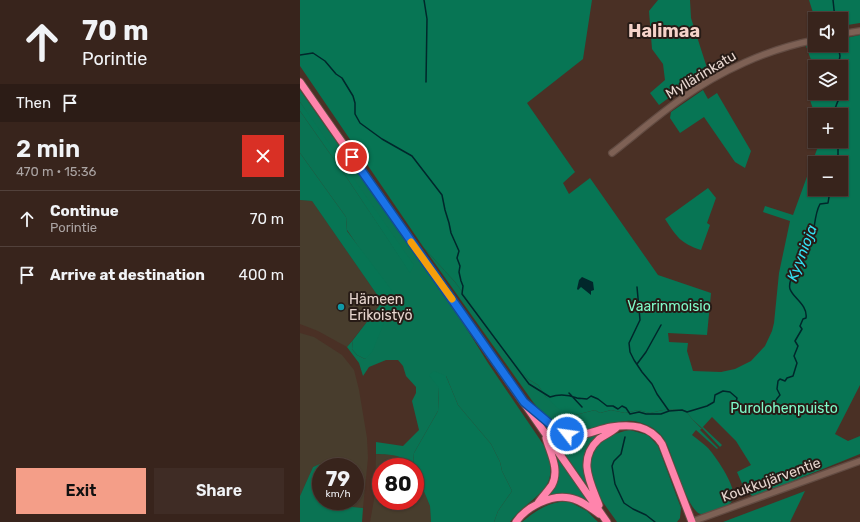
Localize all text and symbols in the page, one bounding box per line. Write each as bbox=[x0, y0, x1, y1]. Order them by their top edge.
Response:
map controls bbox=[808, 12, 848, 196]
button: sound bbox=[808, 12, 848, 52]
text: 70 m bbox=[82, 14, 149, 47]
icon: ahead bbox=[16, 16, 68, 68]
district label: Halimaa bbox=[628, 20, 700, 42]
street label: Myllärinkatu bbox=[663, 47, 739, 103]
text: Porintie bbox=[82, 48, 147, 70]
button: layers bbox=[808, 60, 848, 100]
icon: arrive bbox=[59, 92, 81, 114]
text: Then bbox=[16, 94, 51, 112]
button: + bbox=[808, 108, 848, 148]
text: 2 min bbox=[16, 135, 80, 163]
button: close bbox=[242, 135, 284, 177]
pin bbox=[335, 140, 369, 174]
icon: arrive bbox=[341, 146, 363, 168]
button: − bbox=[808, 156, 848, 196]
text: 470 m · 15:36 bbox=[16, 164, 96, 179]
text: Continue bbox=[50, 202, 119, 220]
icon: ahead bbox=[16, 208, 38, 230]
text: 70 m bbox=[250, 210, 284, 228]
text: Porintie bbox=[50, 220, 97, 235]
water label: Kyynioja bbox=[783, 222, 821, 284]
icon: arrive bbox=[16, 264, 38, 286]
text: Arrive at destination bbox=[50, 266, 205, 284]
text: 400 m bbox=[239, 266, 284, 284]
place label: Hämeen Erikoistyö bbox=[349, 291, 413, 324]
park label: Vaarinmoisio bbox=[627, 298, 711, 315]
marker: Hämeen Erikoistyö bbox=[336, 302, 346, 312]
park label: Purolohenpuisto bbox=[730, 400, 838, 417]
position arrow bbox=[546, 413, 588, 455]
street label: Koukkujärventie bbox=[719, 454, 823, 506]
speed limit sign: 80 bbox=[372, 458, 424, 510]
text: 79 bbox=[326, 467, 350, 491]
button: Exit bbox=[16, 468, 146, 514]
button: Share bbox=[154, 468, 284, 514]
text: km/h bbox=[326, 488, 350, 500]

